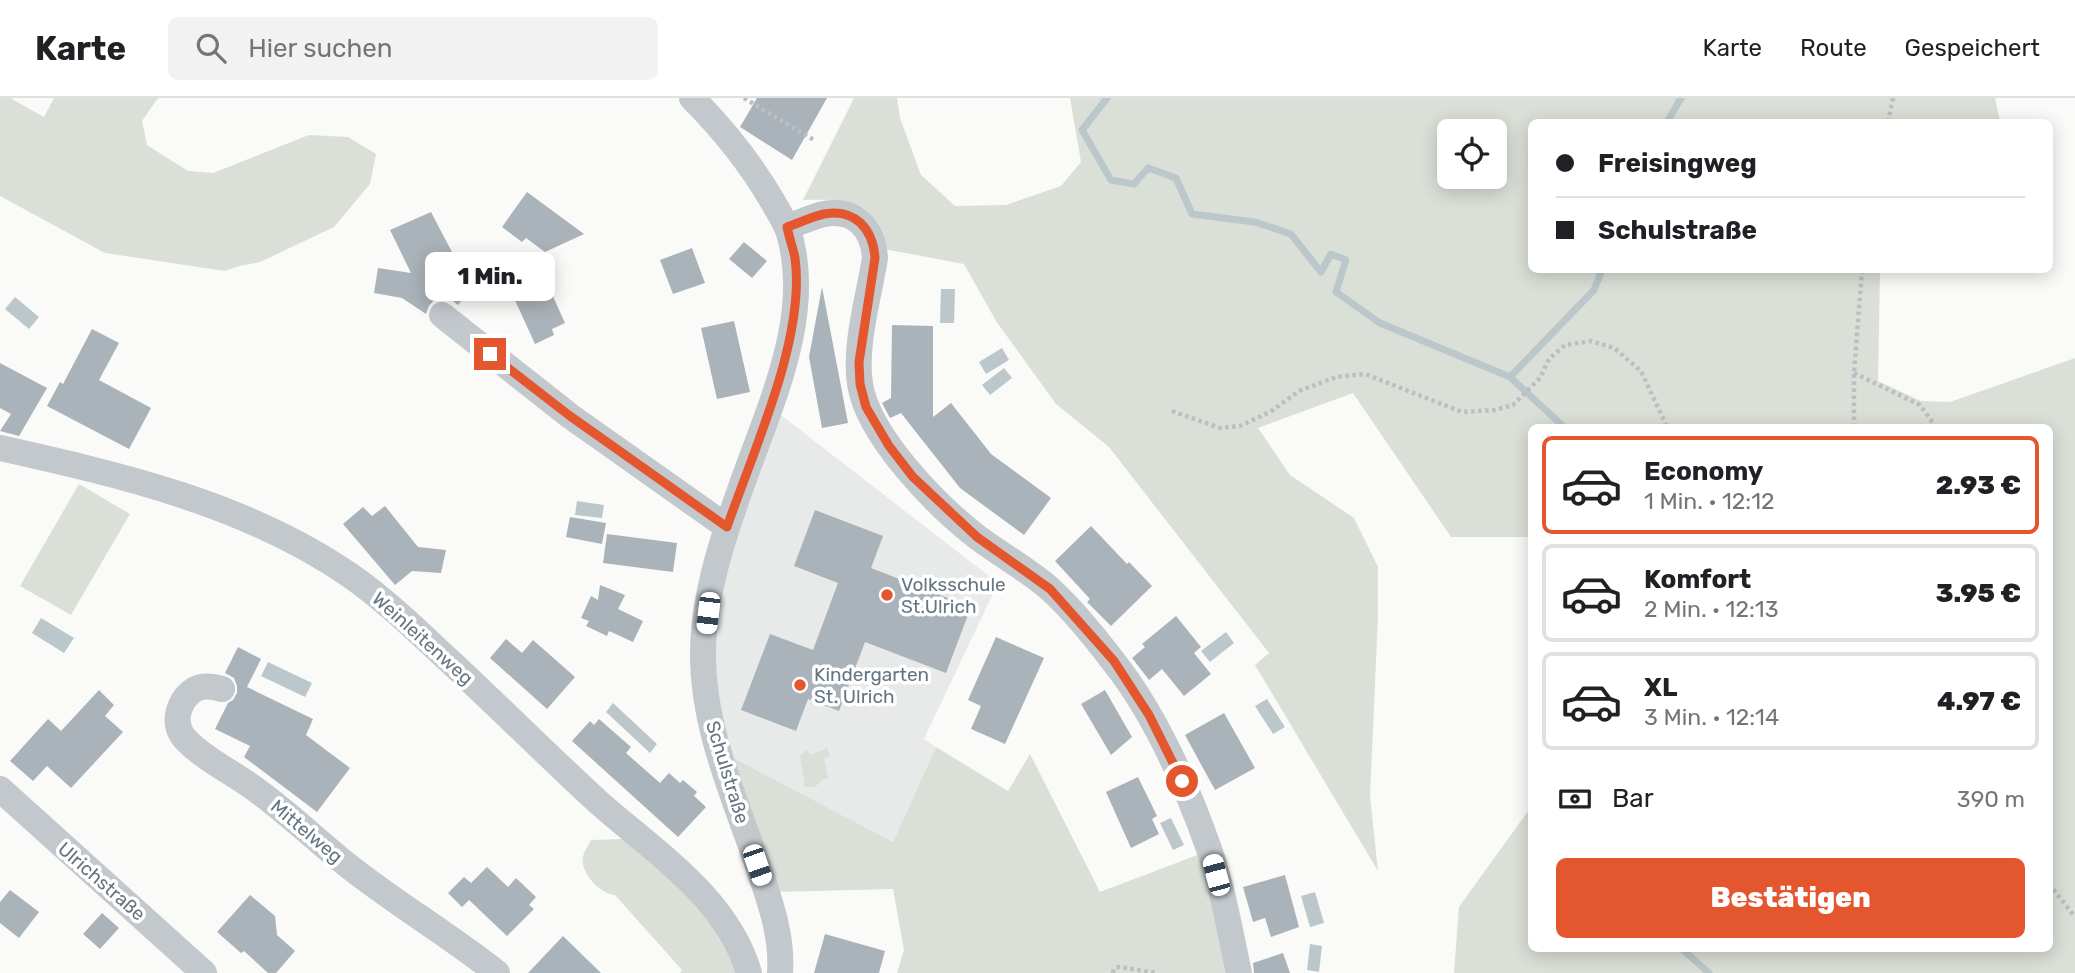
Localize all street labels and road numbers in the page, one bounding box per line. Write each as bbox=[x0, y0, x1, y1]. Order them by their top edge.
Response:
street label: Weinleitenweg bbox=[367, 587, 478, 690]
street label: Schulstraße bbox=[701, 718, 754, 826]
street label: Mittelweg bbox=[266, 795, 347, 868]
street label: Ulrichstraße bbox=[53, 837, 150, 926]

